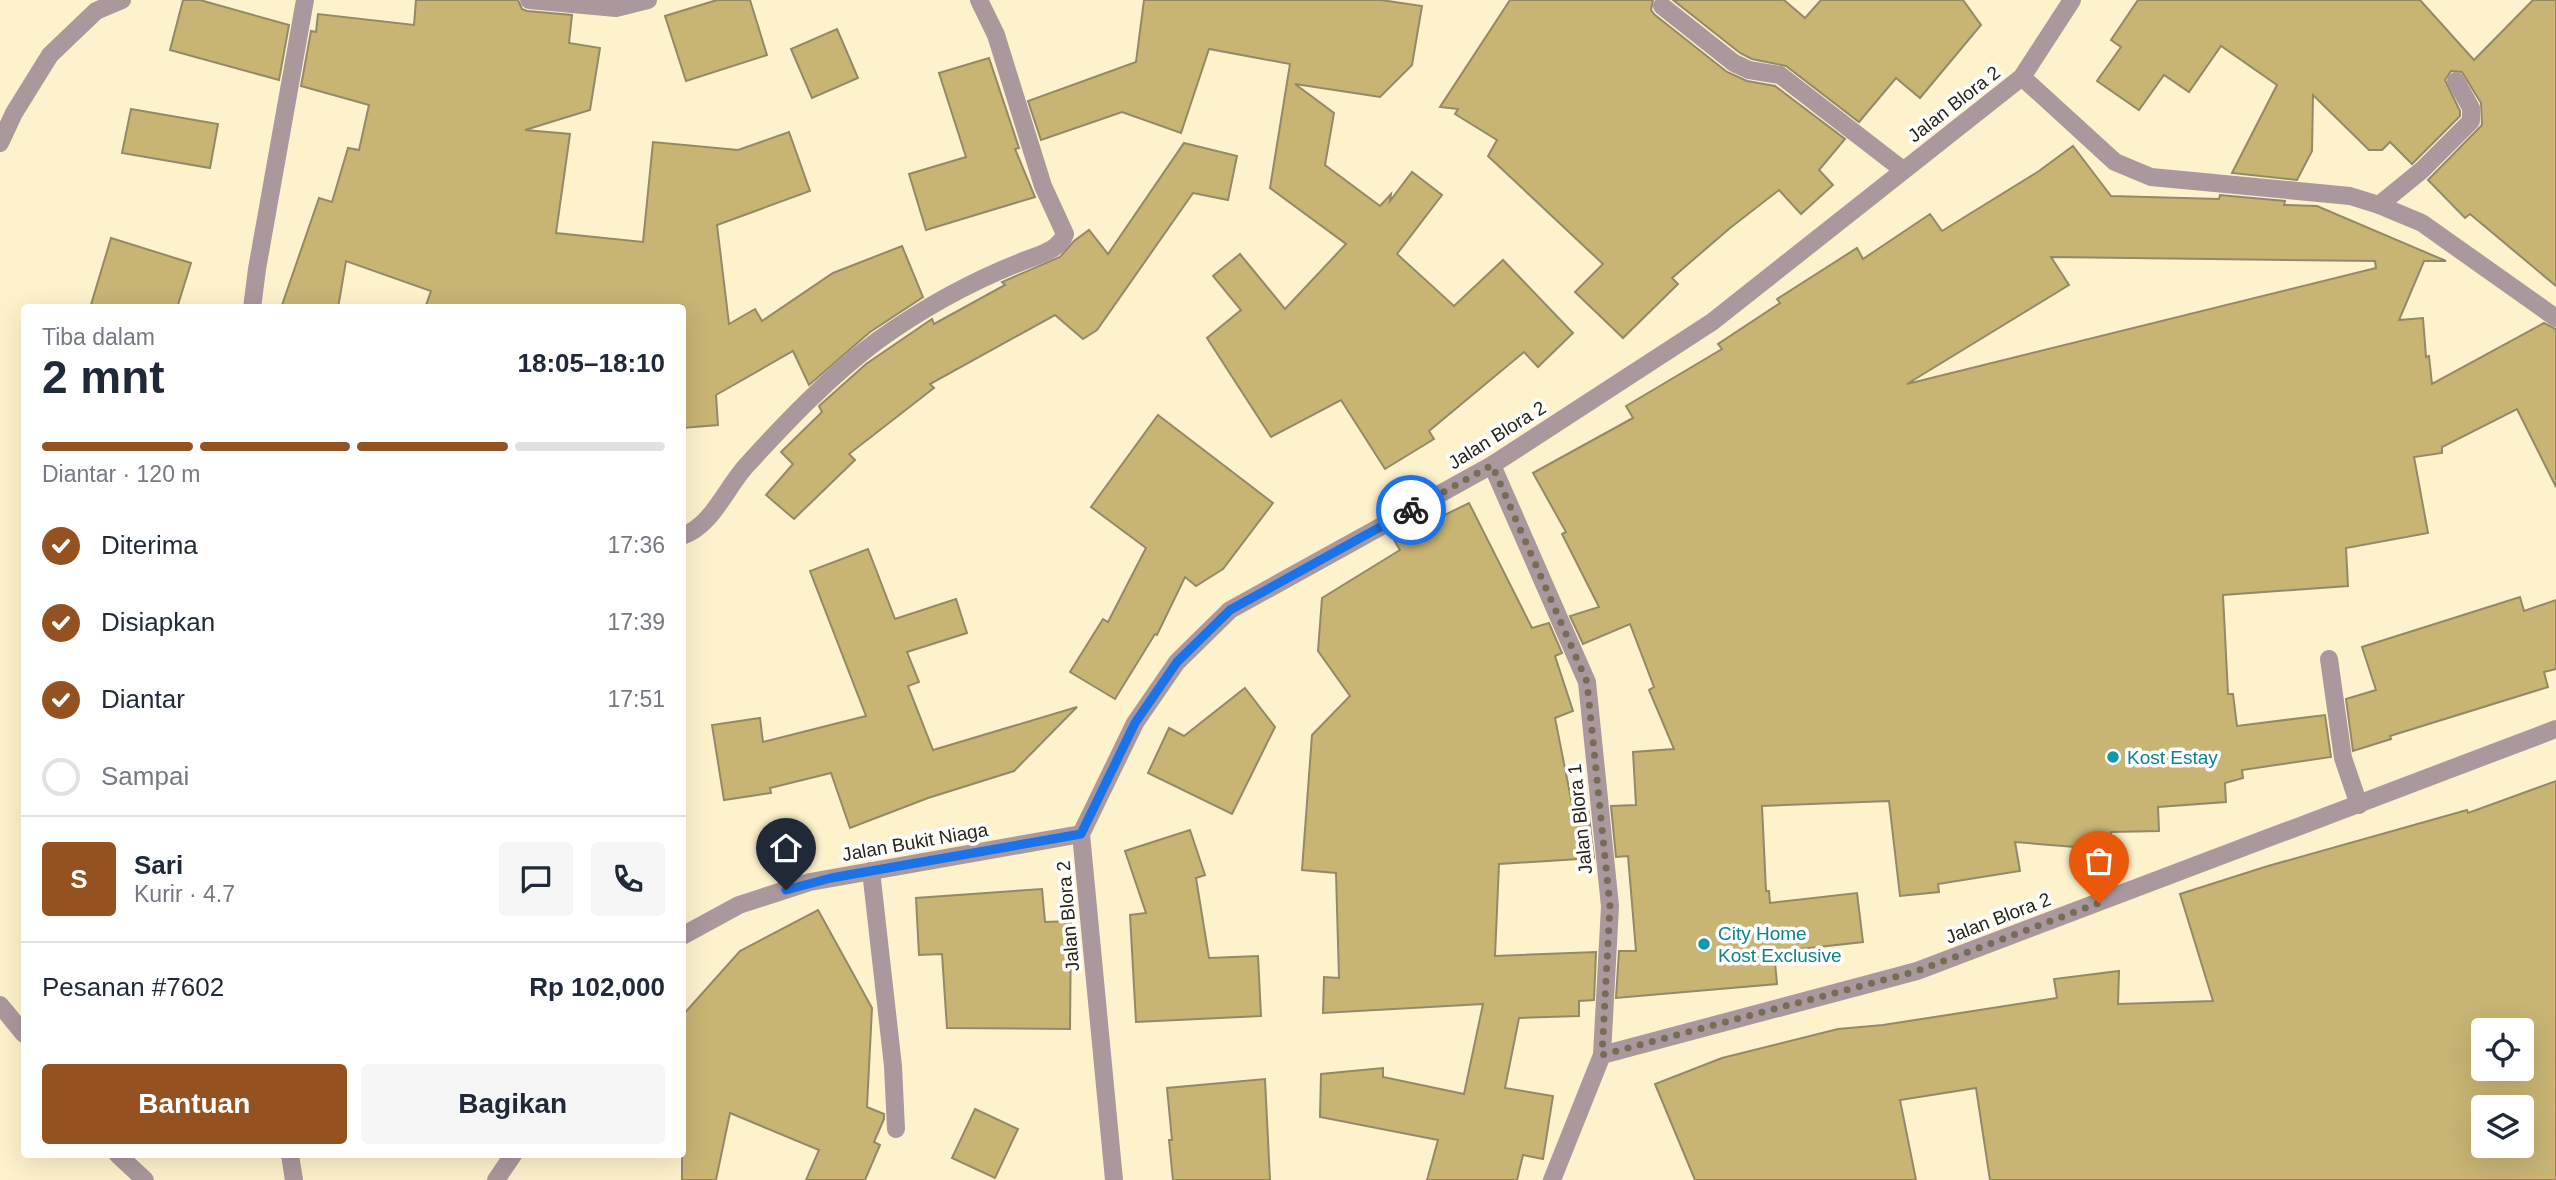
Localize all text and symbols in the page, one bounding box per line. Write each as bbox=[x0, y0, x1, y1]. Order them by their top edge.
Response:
street label: Jalan Blora 2 bbox=[1904, 62, 2004, 146]
text: Tiba dalam bbox=[42, 324, 155, 350]
text: 18:05–18:10 bbox=[518, 348, 665, 378]
text: 2 mnt bbox=[42, 351, 165, 403]
street label: Jalan Blora 2 bbox=[1444, 397, 1550, 473]
text: Diantar · 120 m bbox=[42, 461, 201, 487]
courier bbox=[1376, 475, 1446, 545]
icon: bike bbox=[1392, 491, 1430, 529]
icon: check bbox=[42, 527, 80, 565]
text: Diterima bbox=[101, 530, 198, 560]
text: 17:36 bbox=[607, 532, 665, 558]
icon: check bbox=[42, 604, 80, 642]
text: Disiapkan bbox=[101, 607, 215, 637]
text: 17:39 bbox=[607, 609, 665, 635]
icon: check bbox=[42, 681, 80, 719]
text: Diantar bbox=[101, 684, 185, 714]
text: 17:51 bbox=[607, 686, 665, 712]
place label: Kost Estay bbox=[2127, 747, 2218, 768]
marker: Kost Estay bbox=[2105, 749, 2121, 765]
text: Sampai bbox=[101, 761, 189, 791]
street label: Jalan Blora 1 bbox=[1564, 763, 1596, 875]
pin bbox=[756, 818, 816, 890]
street label: Jalan Bukit Niaga bbox=[840, 819, 990, 865]
icon: home bbox=[767, 829, 805, 867]
pin bbox=[2069, 831, 2129, 903]
button: chat bbox=[499, 842, 573, 916]
button: phone bbox=[591, 842, 665, 916]
icon: bag bbox=[2080, 842, 2118, 880]
text: Sari bbox=[134, 850, 183, 880]
street label: Jalan Blora 2 bbox=[1053, 860, 1083, 972]
text: S bbox=[70, 864, 88, 894]
text: Kurir · 4.7 bbox=[134, 881, 235, 907]
street label: Jalan Blora 2 bbox=[1942, 888, 2054, 948]
place label: City Home Kost Exclusive bbox=[1718, 923, 1842, 966]
marker: City Home Kost Exclusive bbox=[1696, 936, 1712, 952]
text: Pesanan #7602 bbox=[42, 972, 224, 1002]
text: Rp 102,000 bbox=[529, 972, 665, 1002]
map controls bbox=[2471, 1018, 2534, 1158]
button: locate bbox=[2471, 1018, 2534, 1081]
button: Bantuan bbox=[42, 1064, 347, 1144]
button: Bagikan bbox=[361, 1064, 665, 1144]
button: layers bbox=[2471, 1095, 2534, 1158]

